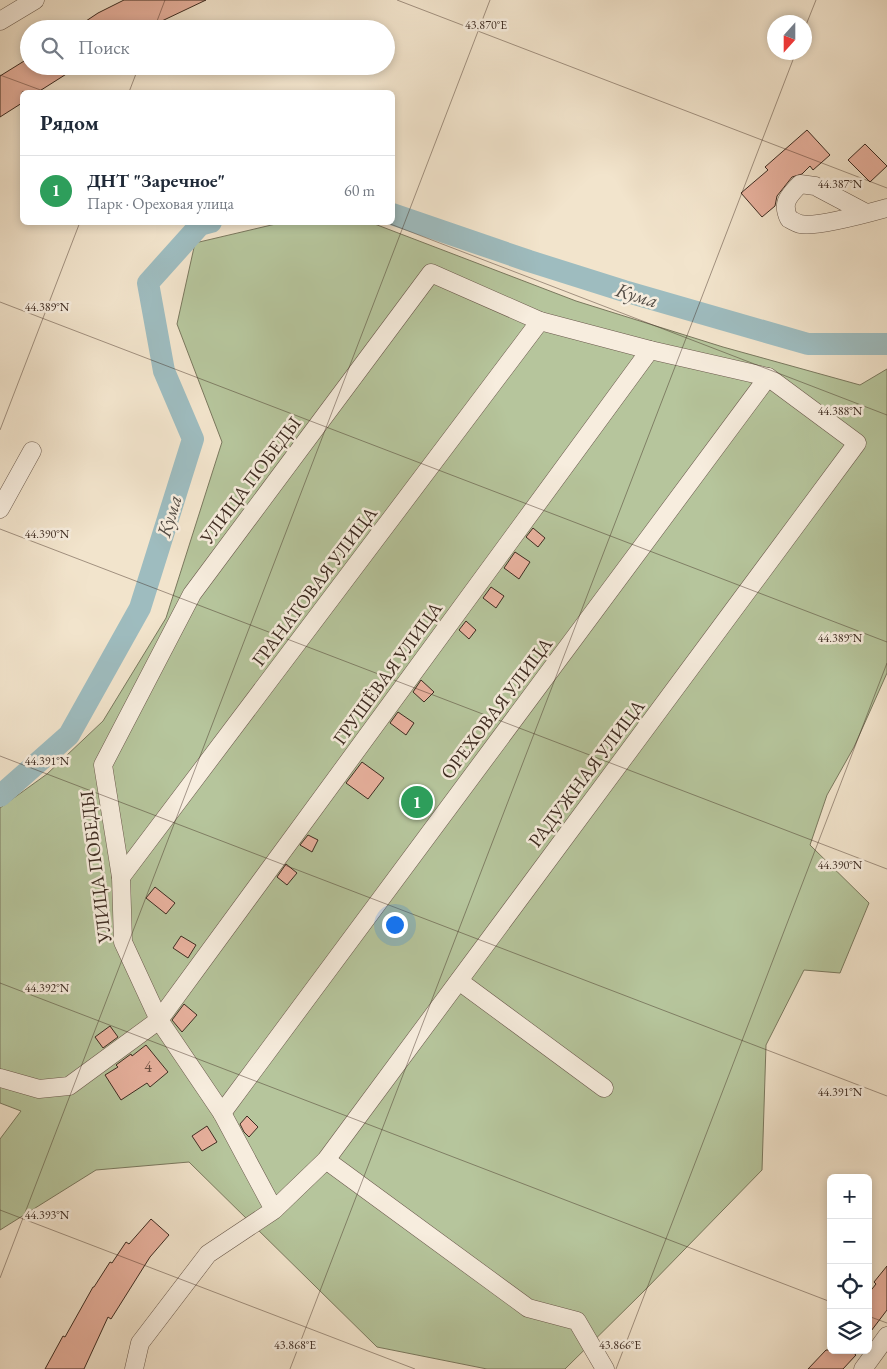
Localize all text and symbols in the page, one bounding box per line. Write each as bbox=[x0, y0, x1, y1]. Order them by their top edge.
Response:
north arrow bbox=[767, 15, 812, 60]
text: 43.870°E bbox=[465, 17, 507, 33]
search box bbox=[20, 20, 395, 75]
icon: search bbox=[38, 34, 66, 62]
text: Поиск bbox=[78, 35, 130, 60]
text: Рядом bbox=[40, 109, 99, 136]
text: ДНТ "Заречное" bbox=[87, 168, 225, 193]
text: 44.387°N bbox=[818, 176, 863, 192]
text: 1 bbox=[52, 180, 60, 201]
text: 60 m bbox=[344, 180, 375, 201]
text: Парк · Ореховая улица bbox=[87, 193, 234, 214]
water label: Кума bbox=[612, 276, 661, 314]
text: 44.389°N bbox=[25, 299, 70, 315]
text: 44.388°N bbox=[818, 403, 863, 419]
street label: УЛИЦА ПОБЕДЫ bbox=[194, 411, 307, 550]
water label: Кума bbox=[150, 492, 188, 541]
street label: ГРАНАТОВАЯ УЛИЦА bbox=[246, 501, 383, 671]
text: 44.390°N bbox=[25, 526, 70, 542]
street label: ГРУШЁВАЯ УЛИЦА bbox=[327, 596, 448, 750]
text: 44.389°N bbox=[818, 630, 863, 646]
street label: ОРЕХОВАЯ УЛИЦА bbox=[435, 632, 558, 784]
street label: РАДУЖНАЯ УЛИЦА bbox=[523, 694, 651, 852]
text: 44.391°N bbox=[25, 753, 70, 769]
pin: 1 bbox=[401, 783, 433, 821]
street label: УЛИЦА ПОБЕДЫ bbox=[74, 789, 117, 946]
text: 44.390°N bbox=[818, 857, 863, 873]
your location bbox=[382, 912, 408, 938]
text: 44.392°N bbox=[25, 980, 70, 996]
house number: 4 bbox=[144, 1056, 152, 1077]
text: 44.391°N bbox=[818, 1084, 863, 1100]
map controls bbox=[827, 1174, 872, 1354]
button: + bbox=[827, 1174, 872, 1219]
text: 44.393°N bbox=[25, 1207, 70, 1223]
button: − bbox=[827, 1219, 872, 1264]
button: locate bbox=[827, 1264, 872, 1309]
button: layers bbox=[827, 1309, 872, 1354]
text: 43.868°E bbox=[274, 1337, 316, 1353]
text: 43.866°E bbox=[599, 1337, 641, 1353]

